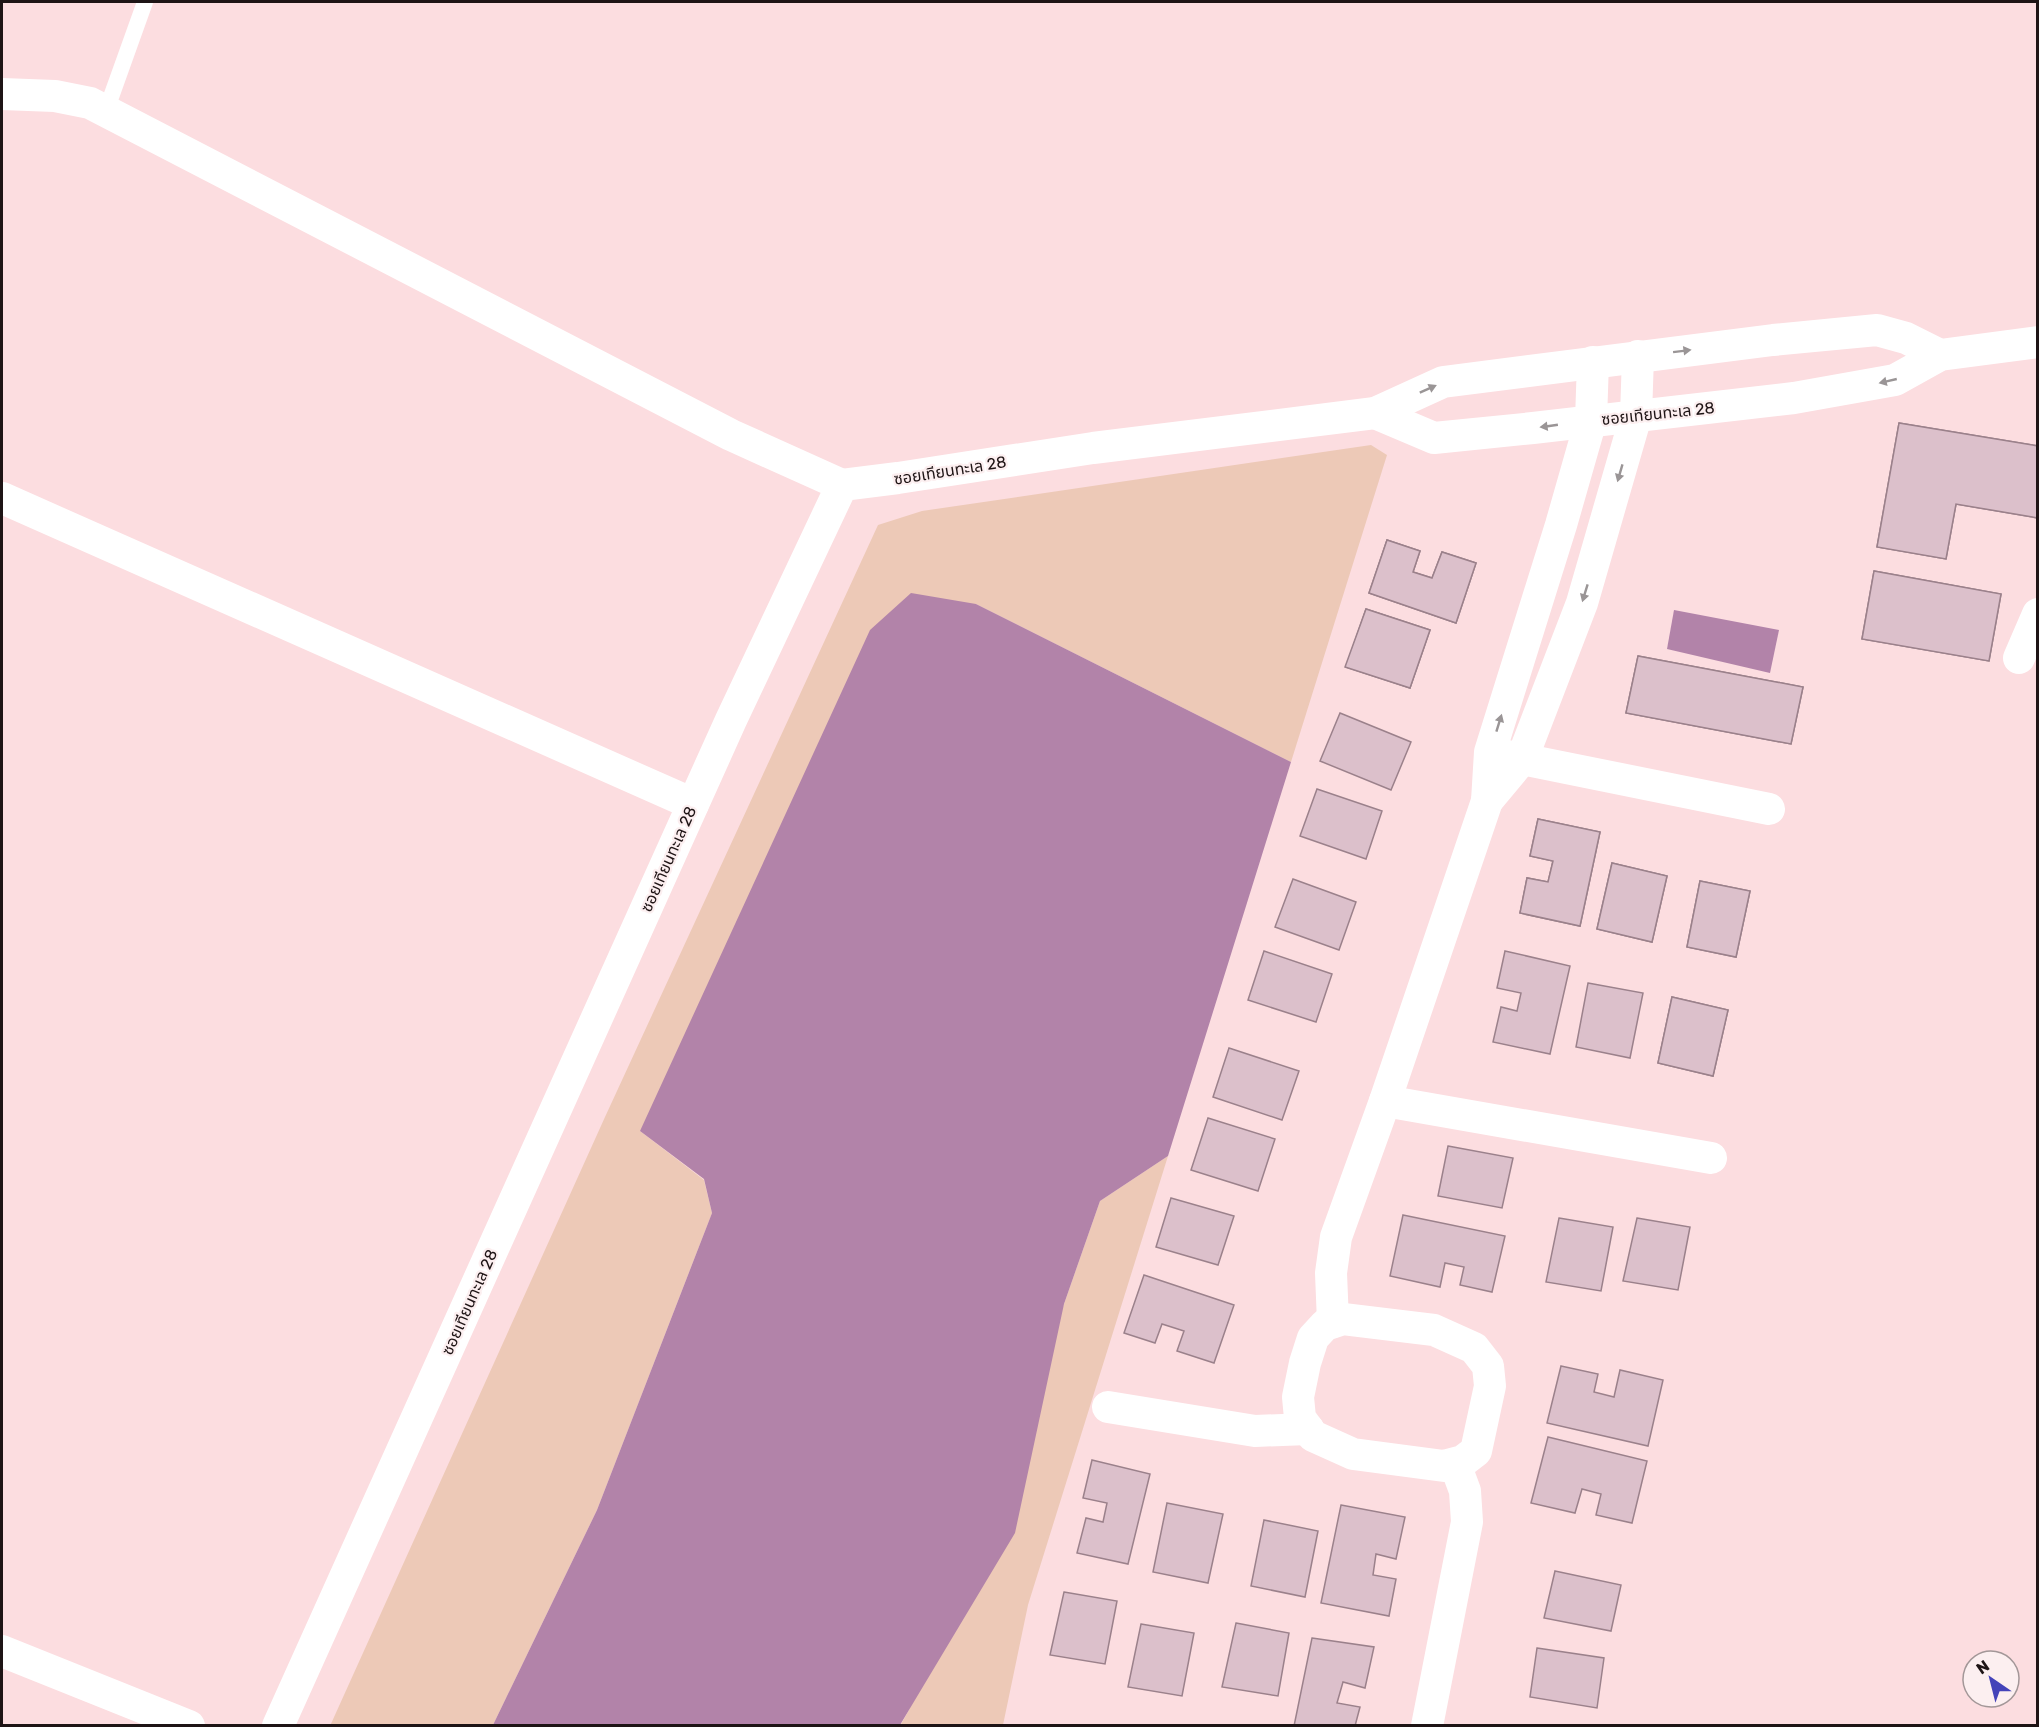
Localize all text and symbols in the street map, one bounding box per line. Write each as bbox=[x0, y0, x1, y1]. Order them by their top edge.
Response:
one-way arrow bbox=[1673, 346, 1692, 355]
one-way arrow bbox=[1879, 377, 1897, 387]
one-way arrow bbox=[1419, 384, 1436, 393]
street label: ซอยเทียนทะเล 28 bbox=[1601, 398, 1716, 429]
one-way arrow bbox=[1539, 421, 1558, 431]
street label: ซอยเทียนทะเล 28 bbox=[892, 452, 1008, 489]
one-way arrow bbox=[1615, 464, 1624, 482]
one-way arrow bbox=[1580, 584, 1589, 602]
one-way arrow bbox=[1495, 714, 1504, 732]
street label: ซอยเทียนทะเล 28 bbox=[637, 803, 700, 915]
street label: ซอยเทียนทะเล 28 bbox=[438, 1246, 501, 1358]
north arrow bbox=[1961, 1649, 2021, 1709]
text: N bbox=[1973, 1656, 1993, 1678]

